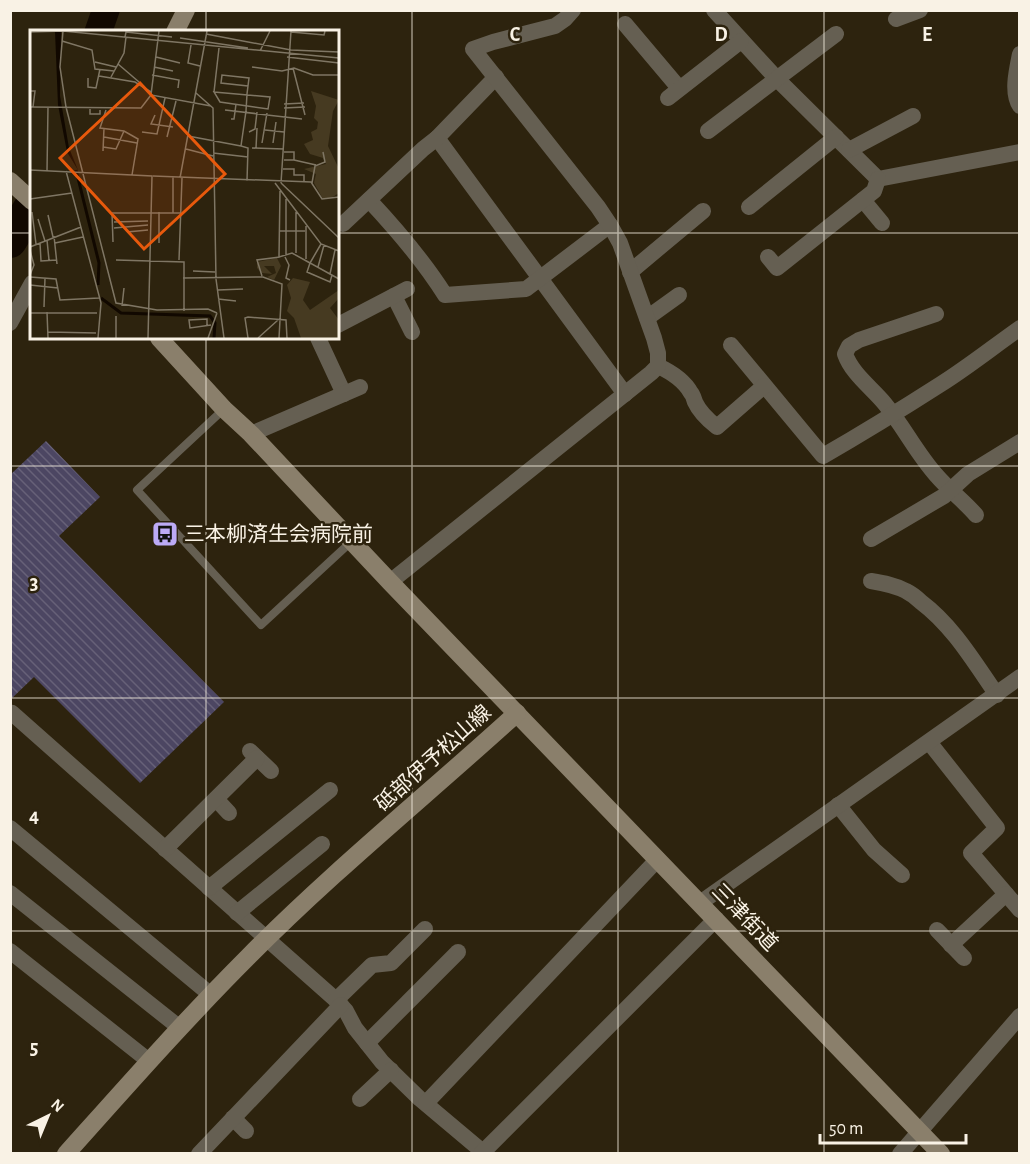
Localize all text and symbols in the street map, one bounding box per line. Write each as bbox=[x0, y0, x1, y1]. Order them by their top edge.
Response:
text: C bbox=[510, 25, 521, 45]
text: D bbox=[714, 25, 728, 45]
text: E bbox=[922, 25, 932, 45]
inset map bbox=[30, 30, 339, 339]
bus stop icon: 三本柳済生会病院前 bbox=[150, 519, 180, 549]
place label: 三本柳済生会病院前 bbox=[184, 523, 373, 545]
text: 3 bbox=[30, 573, 38, 593]
street label: 砥部伊予松山線 bbox=[371, 701, 495, 815]
text: 4 bbox=[29, 806, 39, 826]
street label: 三津街道 bbox=[708, 879, 782, 955]
text: 5 bbox=[30, 1038, 38, 1058]
north arrow bbox=[18, 1086, 78, 1146]
text: N bbox=[48, 1096, 67, 1115]
scale bar bbox=[820, 1107, 966, 1145]
text: 50 m bbox=[829, 1120, 863, 1138]

